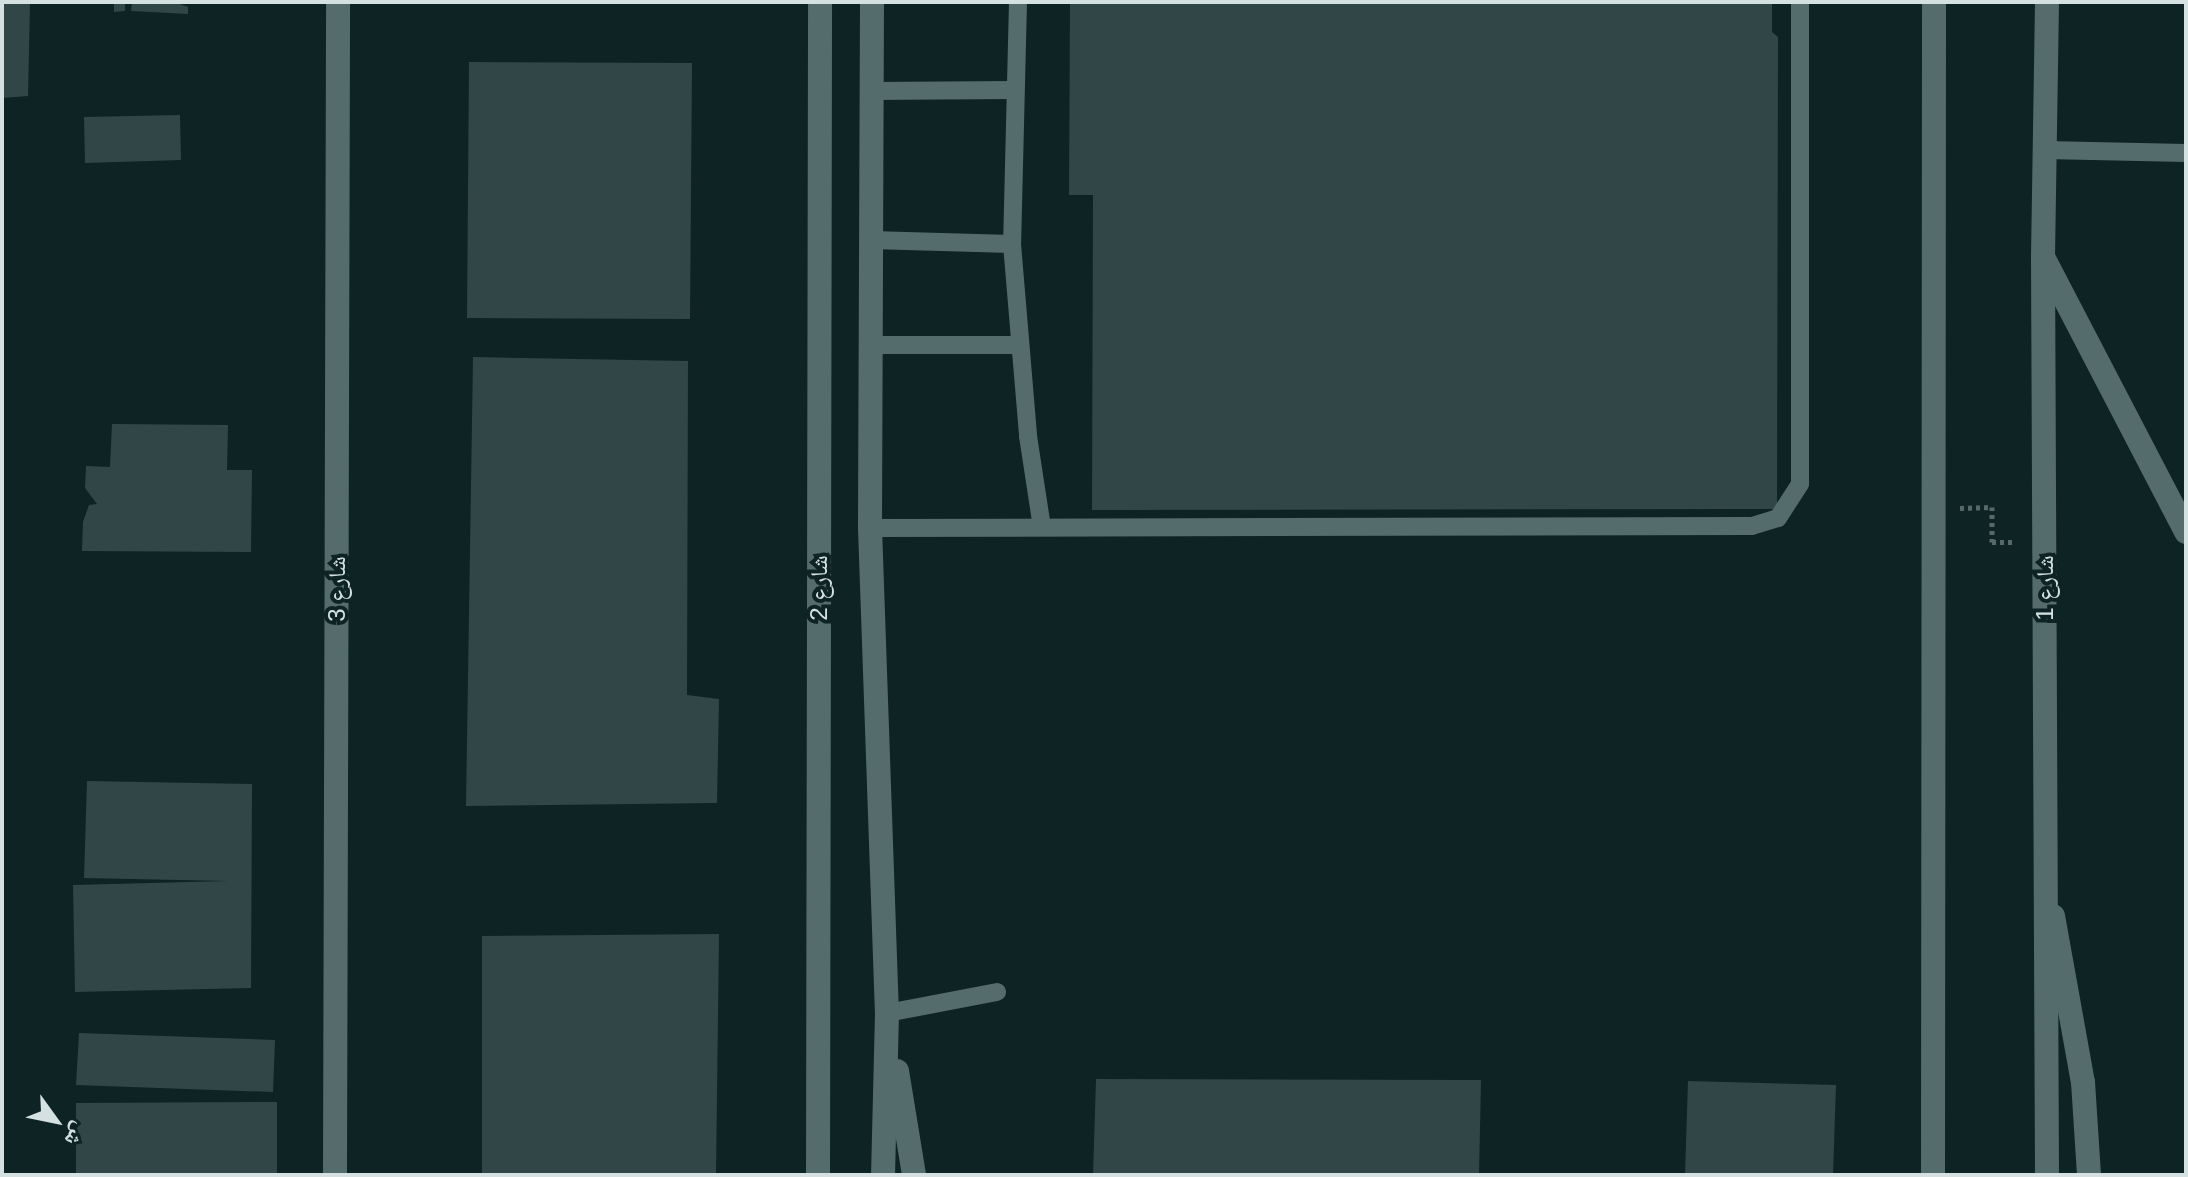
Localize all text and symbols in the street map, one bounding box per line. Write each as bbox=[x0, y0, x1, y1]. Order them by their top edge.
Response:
street label: شارع 2 bbox=[805, 555, 833, 621]
street label: شارع 1 bbox=[2031, 555, 2059, 621]
street label: شارع 3 bbox=[323, 556, 351, 622]
north arrow bbox=[16, 1081, 96, 1161]
text: ش bbox=[60, 1118, 93, 1151]

